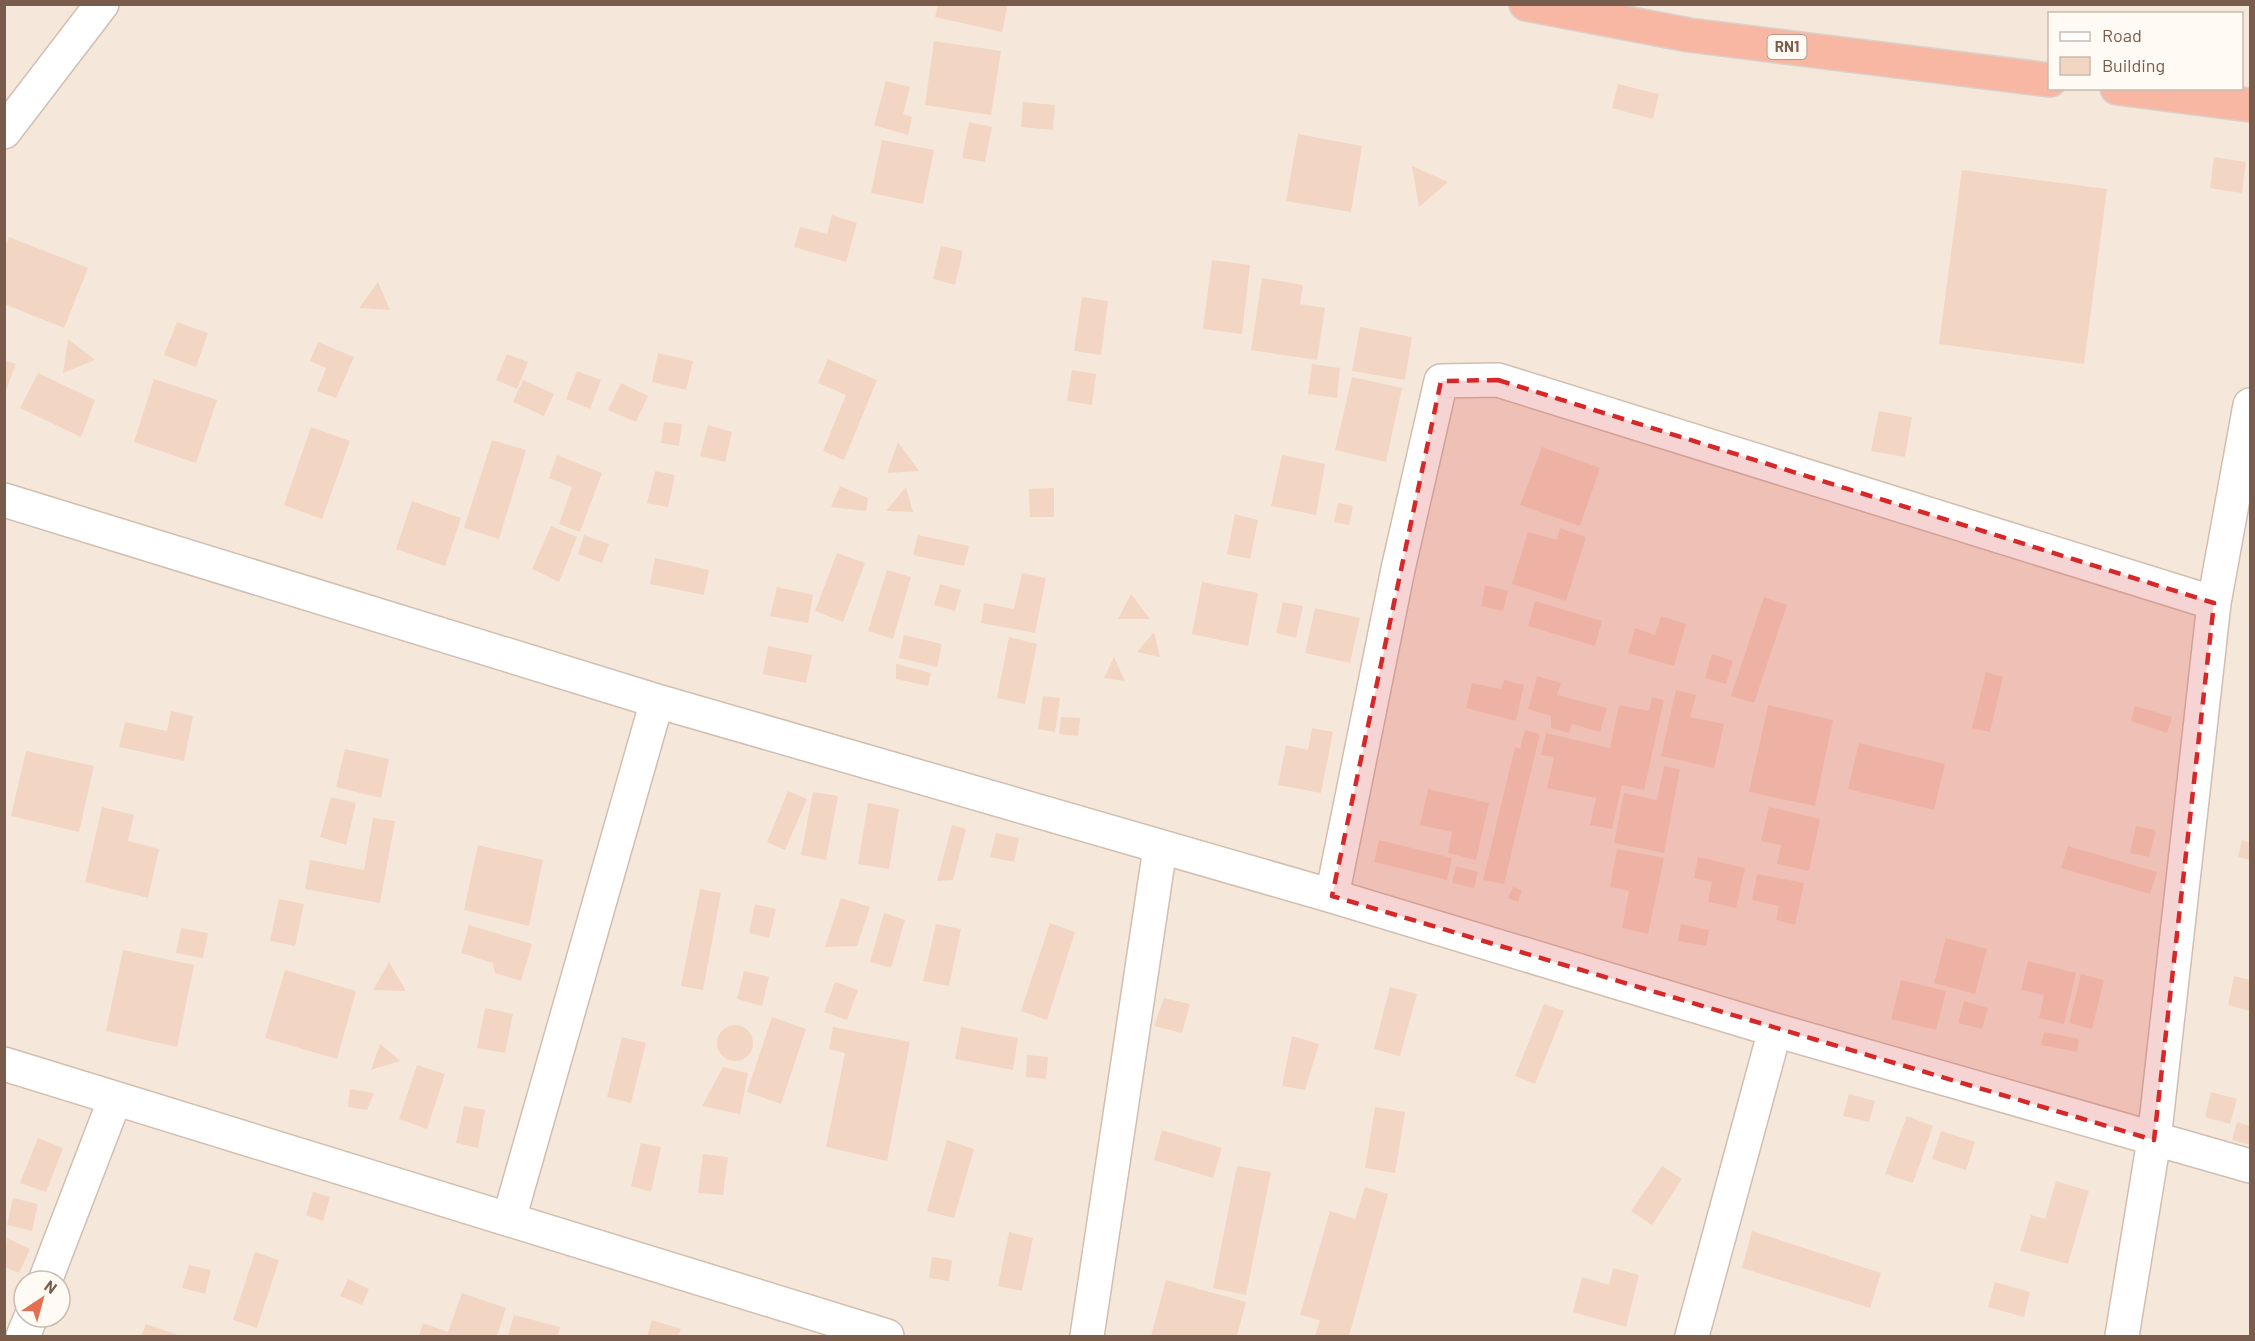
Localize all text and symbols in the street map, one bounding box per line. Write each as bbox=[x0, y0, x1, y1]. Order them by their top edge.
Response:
legend bbox=[2048, 12, 2243, 90]
text: Road bbox=[2102, 24, 2142, 46]
road number: RN1 bbox=[1768, 35, 1806, 59]
text: Building bbox=[2102, 54, 2165, 76]
north arrow bbox=[12, 1269, 72, 1329]
text: N bbox=[41, 1276, 61, 1297]

